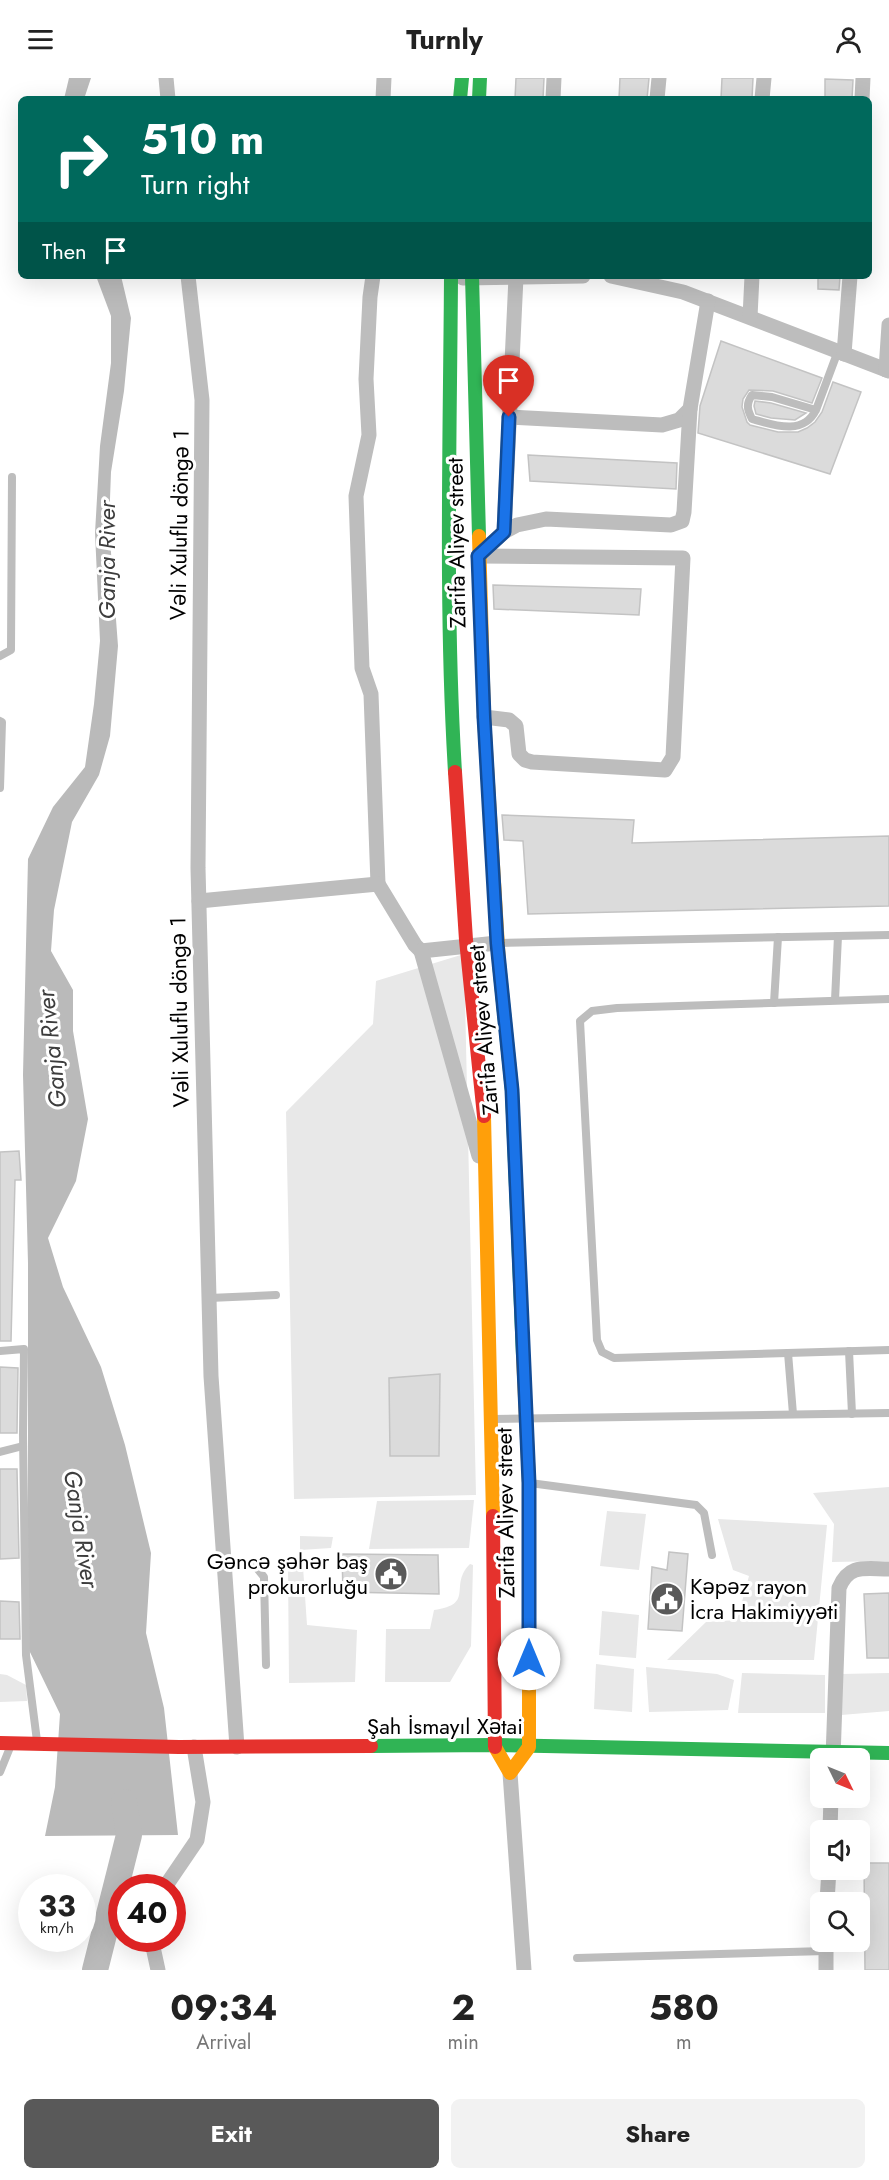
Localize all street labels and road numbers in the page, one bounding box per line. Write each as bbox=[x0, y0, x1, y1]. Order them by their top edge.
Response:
street label: Vəli Xuluflu döngə 1 bbox=[161, 429, 197, 621]
street label: Zarifa Aliyev street bbox=[439, 457, 473, 629]
street label: Vəli Xuluflu döngə 1 bbox=[161, 916, 197, 1108]
street label: Zarifa Aliyev street bbox=[460, 943, 506, 1116]
street label: Zarifa Aliyev street bbox=[488, 1427, 522, 1599]
street label: Şah İsmayıl Xətai bbox=[367, 1710, 523, 1742]

